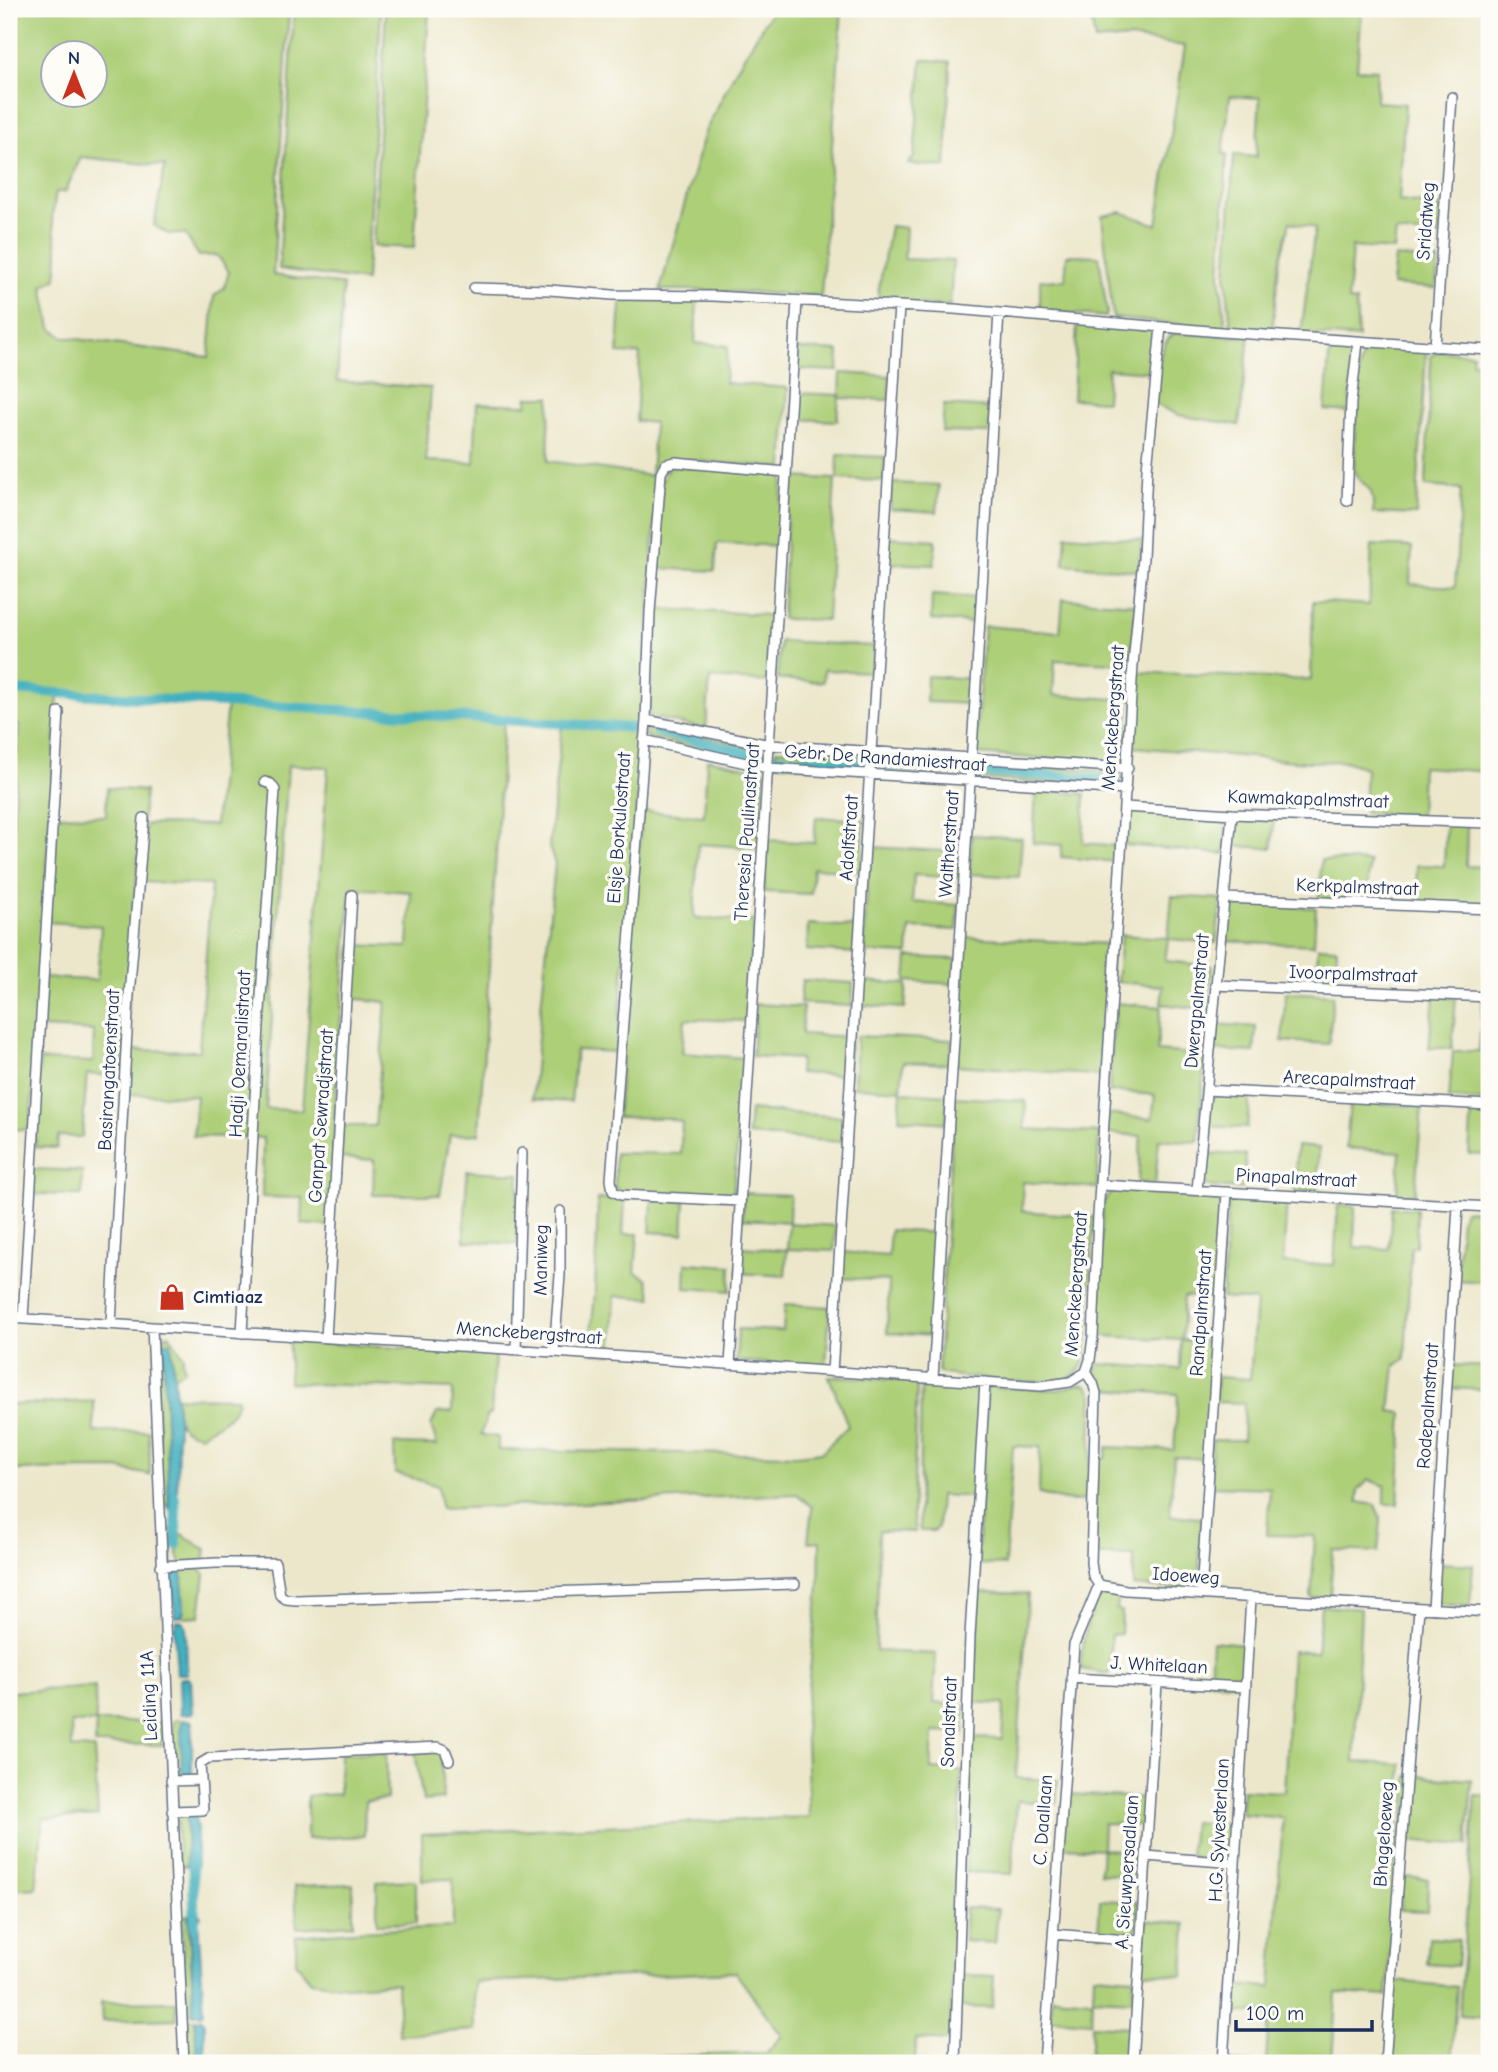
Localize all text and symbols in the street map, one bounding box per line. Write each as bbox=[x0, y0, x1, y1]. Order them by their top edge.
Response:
north arrow bbox=[38, 38, 108, 108]
text: N bbox=[68, 47, 80, 69]
street label: Sridatweg bbox=[1412, 181, 1440, 261]
street label: Menckebergstraat bbox=[1097, 644, 1129, 791]
street label: Gebr. De Randamiestraat bbox=[783, 740, 987, 776]
street label: Theresia Paulinastraat bbox=[730, 742, 764, 922]
street label: Elsje Borkulostraat bbox=[603, 751, 635, 904]
street label: Kawmakapalmstraat bbox=[1227, 785, 1390, 813]
street label: Waltherstraat bbox=[934, 789, 964, 898]
street label: Adolfstraat bbox=[835, 794, 863, 882]
street label: Kerkpalmstraat bbox=[1296, 874, 1419, 900]
street label: Dwergpalmstraat bbox=[1180, 932, 1214, 1069]
street label: Ivoorpalmstraat bbox=[1289, 961, 1418, 987]
street label: Hadji Oemaralistraat bbox=[225, 969, 255, 1138]
street label: Basirangatoenstraat bbox=[94, 988, 124, 1151]
street label: Ganpat Sewradjstraat bbox=[304, 1028, 338, 1204]
street label: Arecapalmstraat bbox=[1282, 1066, 1416, 1094]
street label: Pinapalmstraat bbox=[1235, 1164, 1357, 1192]
street label: Menckebergstraat bbox=[1060, 1210, 1092, 1357]
street label: Maniweg bbox=[529, 1224, 553, 1296]
street label: Randpalmstraat bbox=[1186, 1248, 1216, 1377]
shop icon: Cimtiaaz bbox=[157, 1282, 187, 1312]
place label: Cimtiaaz bbox=[193, 1286, 262, 1308]
street label: Menckebergstraat bbox=[456, 1317, 603, 1349]
street label: Rodepalmstraat bbox=[1413, 1342, 1443, 1470]
street label: Idoeweg bbox=[1151, 1563, 1221, 1589]
street label: Leiding 11A bbox=[136, 1650, 162, 1742]
street label: J. Whitelaan bbox=[1110, 1651, 1208, 1679]
street label: Sonalstraat bbox=[936, 1676, 962, 1768]
street label: H.G. Sylvesterlaan bbox=[1204, 1758, 1234, 1902]
street label: C. Daallaan bbox=[1029, 1774, 1057, 1866]
street label: Bhageloeweg bbox=[1369, 1781, 1399, 1887]
street label: A. Sieuwpersadlaan bbox=[1111, 1794, 1143, 1950]
scale bar bbox=[1236, 1988, 1372, 2032]
text: 100 m bbox=[1246, 2001, 1304, 2025]

